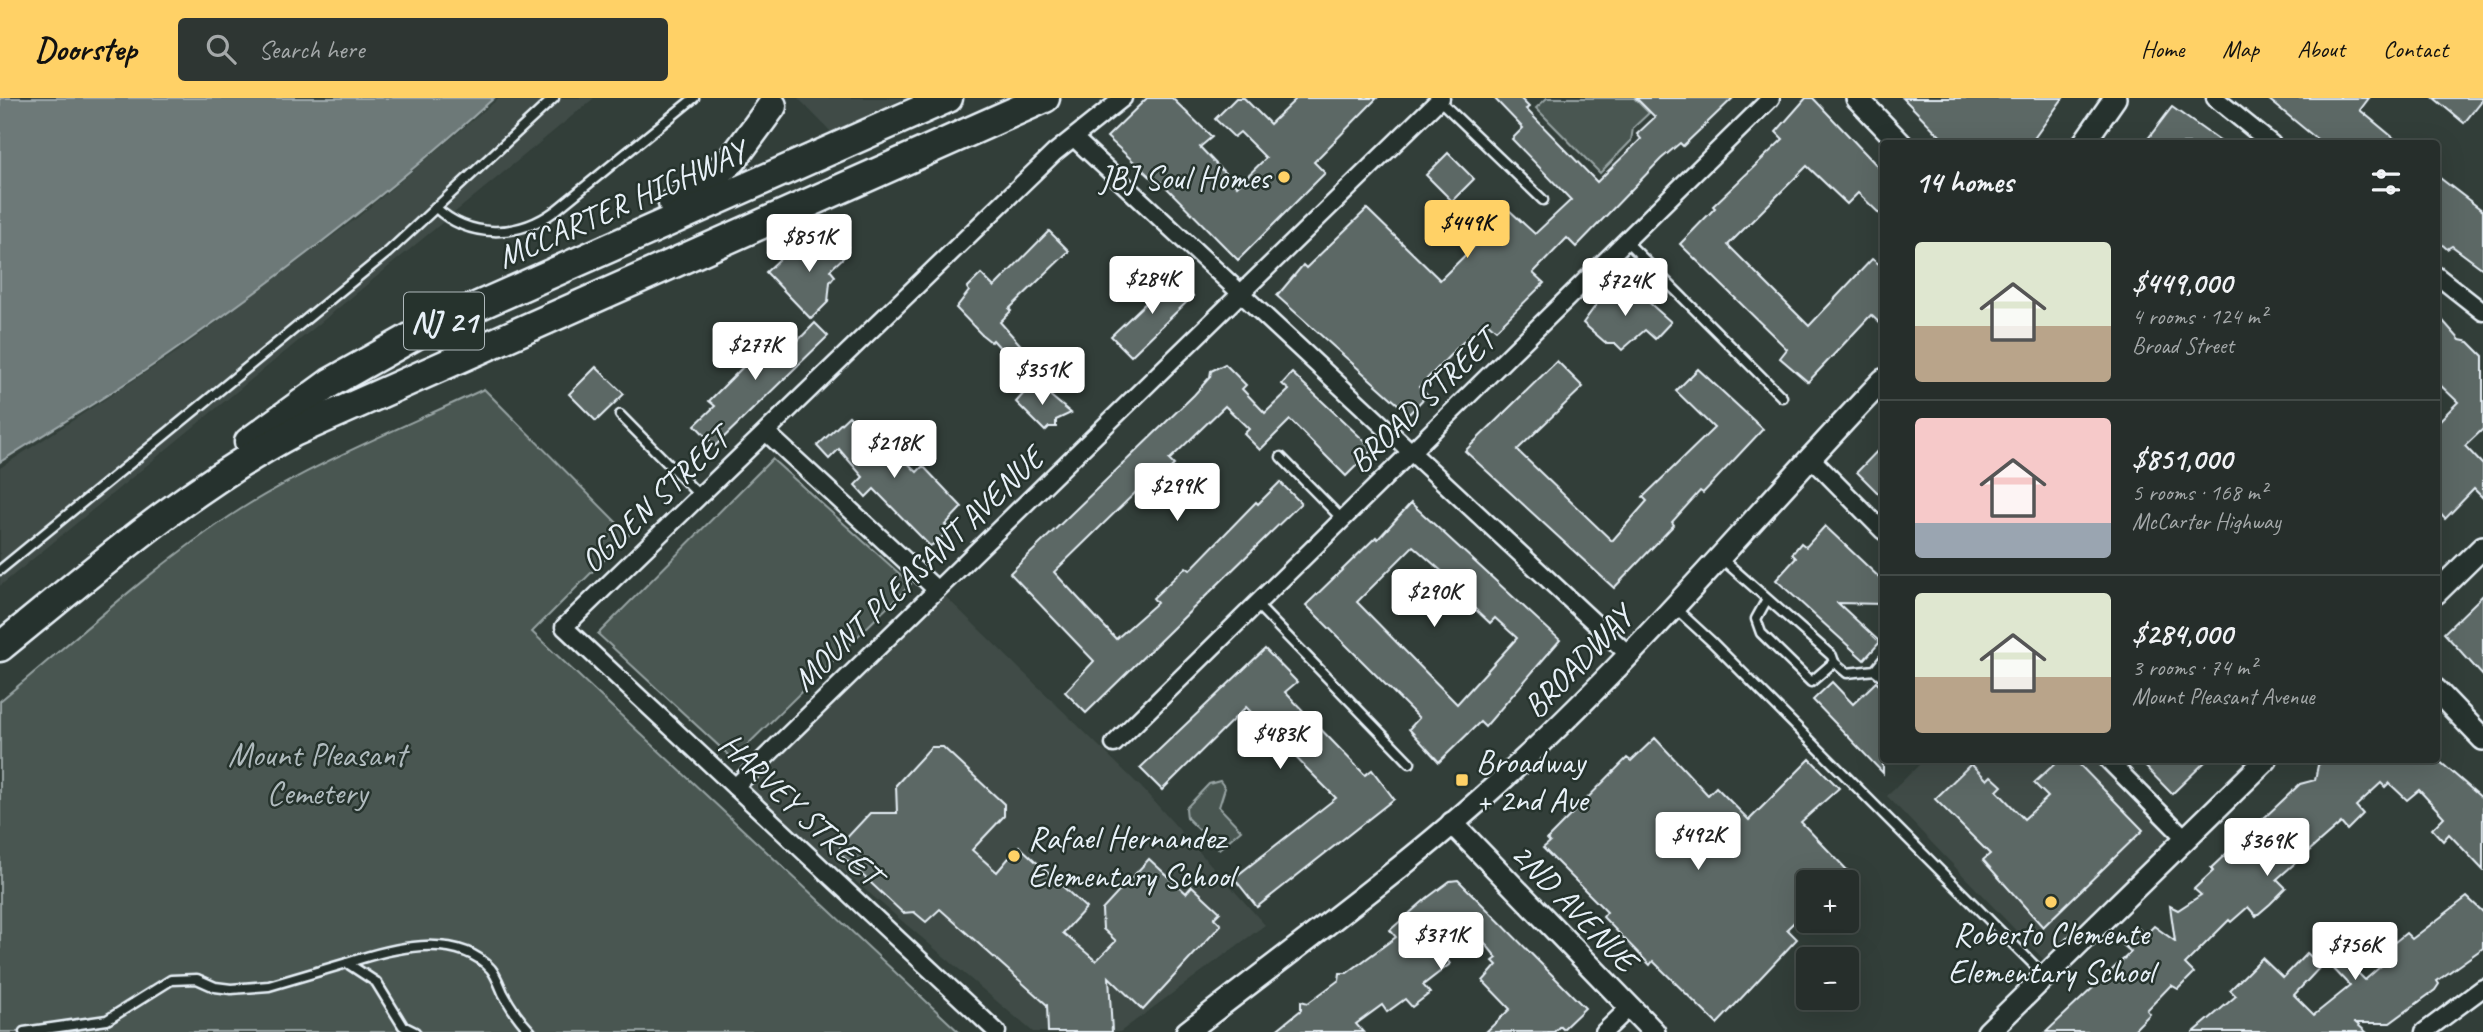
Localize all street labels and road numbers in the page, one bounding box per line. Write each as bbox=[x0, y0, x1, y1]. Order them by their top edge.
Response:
street label: MCCARTER HIGHWAY bbox=[490, 128, 757, 278]
road number: NJ 21 bbox=[404, 292, 484, 350]
street label: BROAD STREET bbox=[1339, 315, 1510, 482]
street label: OGDEN STREET bbox=[571, 413, 743, 582]
street label: MOUNT PLEASANT AVENUE bbox=[783, 435, 1055, 700]
street label: BROADWAY bbox=[1514, 593, 1645, 727]
street label: HARVEY STREET bbox=[711, 723, 896, 900]
street label: 2ND AVENUE bbox=[1502, 833, 1649, 984]

